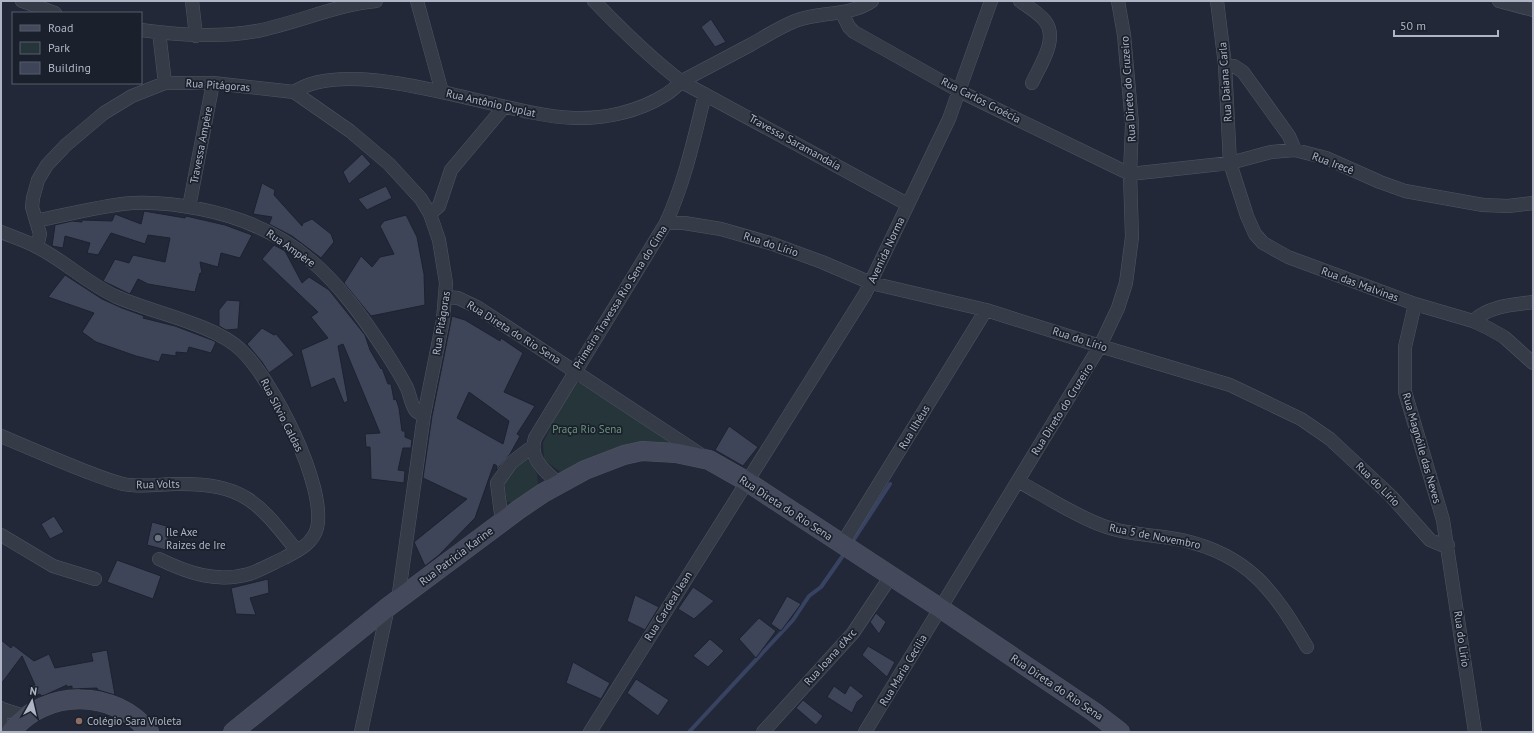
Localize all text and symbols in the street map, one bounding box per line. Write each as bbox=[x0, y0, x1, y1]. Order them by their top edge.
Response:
legend bbox=[12, 12, 142, 84]
scale bar bbox=[1394, 12, 1498, 38]
text: 50 m bbox=[1400, 18, 1426, 33]
text: Road bbox=[48, 20, 73, 35]
street label: Rua Direto do Cruzeiro bbox=[1117, 35, 1139, 142]
text: Park bbox=[48, 40, 70, 55]
street label: Rua Daiana Carla bbox=[1215, 42, 1235, 122]
text: Building bbox=[48, 60, 91, 75]
street label: Rua Carlos Croécia bbox=[939, 74, 1023, 126]
street label: Rua Pitágoras bbox=[185, 76, 251, 94]
street label: Rua Antônio Duplat bbox=[445, 86, 537, 120]
street label: Travessa Ampère bbox=[187, 105, 215, 185]
street label: Travessa Saramandaía bbox=[746, 111, 844, 173]
street label: Rua Irecê bbox=[1310, 149, 1356, 177]
street label: Avenida Norma bbox=[865, 215, 907, 285]
street label: Primeira Travessa Rio Sena do Cima bbox=[570, 223, 670, 371]
street label: Rua Ampère bbox=[264, 226, 319, 270]
street label: Rua do Lírio bbox=[742, 229, 800, 259]
street label: Rua das Malvinas bbox=[1319, 263, 1401, 305]
street label: Rua Pitágoras bbox=[429, 290, 453, 356]
street label: Rua Direta do Rio Sena bbox=[464, 297, 564, 367]
street label: Rua do Lírio bbox=[1051, 324, 1109, 354]
street label: Rua Direto do Cruzeiro bbox=[1028, 360, 1096, 458]
street label: Rua Sílvio Caldas bbox=[257, 376, 307, 454]
street label: Rua Magnóile das Neves bbox=[1399, 391, 1445, 505]
street label: Rua Ilhéus bbox=[895, 402, 933, 452]
park label: Praça Rio Sena bbox=[552, 422, 622, 436]
street label: Rua do Lírio bbox=[1353, 459, 1403, 509]
street label: Rua Direta do Rio Sena bbox=[737, 473, 835, 543]
street label: Rua Volts bbox=[136, 477, 180, 491]
street label: Rua 5 de Novembro bbox=[1108, 520, 1202, 552]
street label: Rua Patricia Karine bbox=[416, 523, 496, 588]
place label: Ile Axe Raizes de Ire bbox=[166, 525, 226, 552]
marker: Ile Axe Raizes de Ire bbox=[153, 533, 163, 543]
street label: Rua Cardeal Jean bbox=[641, 569, 695, 643]
street label: Rua do Lirio bbox=[1451, 610, 1473, 668]
street label: Rua Joana d'Arc bbox=[801, 626, 859, 688]
street label: Rua Maria Cecilia bbox=[876, 632, 930, 708]
street label: Rua Direta do Rio Sena bbox=[1008, 651, 1106, 723]
north arrow bbox=[12, 681, 52, 721]
text: N bbox=[29, 684, 38, 699]
place label: Colégio Sara Violeta bbox=[87, 714, 181, 728]
marker: Colégio Sara Violeta bbox=[74, 716, 84, 726]

